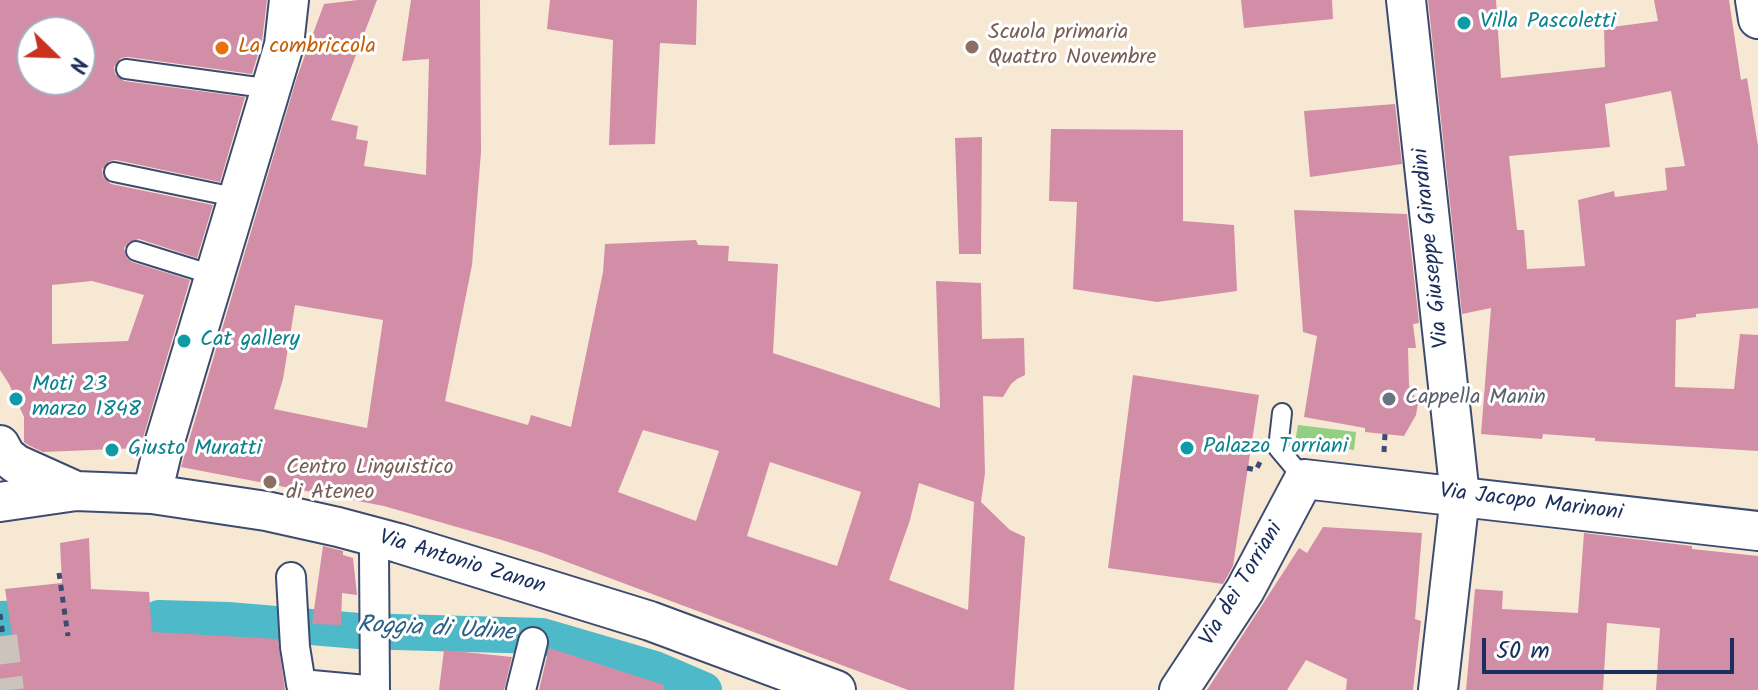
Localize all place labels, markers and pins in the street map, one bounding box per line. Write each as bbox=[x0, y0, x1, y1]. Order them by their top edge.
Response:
place label: Villa Pascoletti bbox=[1480, 10, 1616, 36]
marker: Villa Pascoletti bbox=[1455, 14, 1473, 32]
place label: Scuola primaria Quattro Novembre bbox=[988, 21, 1156, 72]
place label: La combriccola bbox=[238, 35, 376, 61]
marker: Scuola primaria Quattro Novembre bbox=[963, 38, 981, 56]
marker: La combriccola bbox=[213, 39, 231, 57]
place label: Cat gallery bbox=[200, 328, 300, 354]
marker: Cat gallery bbox=[175, 332, 193, 350]
place label: Moti 23 marzo 1848 bbox=[32, 373, 141, 424]
place label: Cappella Manin bbox=[1405, 386, 1546, 412]
marker: Moti 23 marzo 1848 bbox=[7, 390, 25, 408]
marker: Cappella Manin bbox=[1380, 390, 1398, 408]
place label: Palazzo Torriani bbox=[1203, 435, 1348, 461]
place label: Giusto Muratti bbox=[128, 437, 262, 463]
marker: Palazzo Torriani bbox=[1178, 439, 1196, 457]
marker: Giusto Muratti bbox=[103, 441, 121, 459]
place label: Centro Linguistico di Ateneo bbox=[286, 456, 454, 508]
marker: Centro Linguistico di Ateneo bbox=[261, 473, 279, 491]

